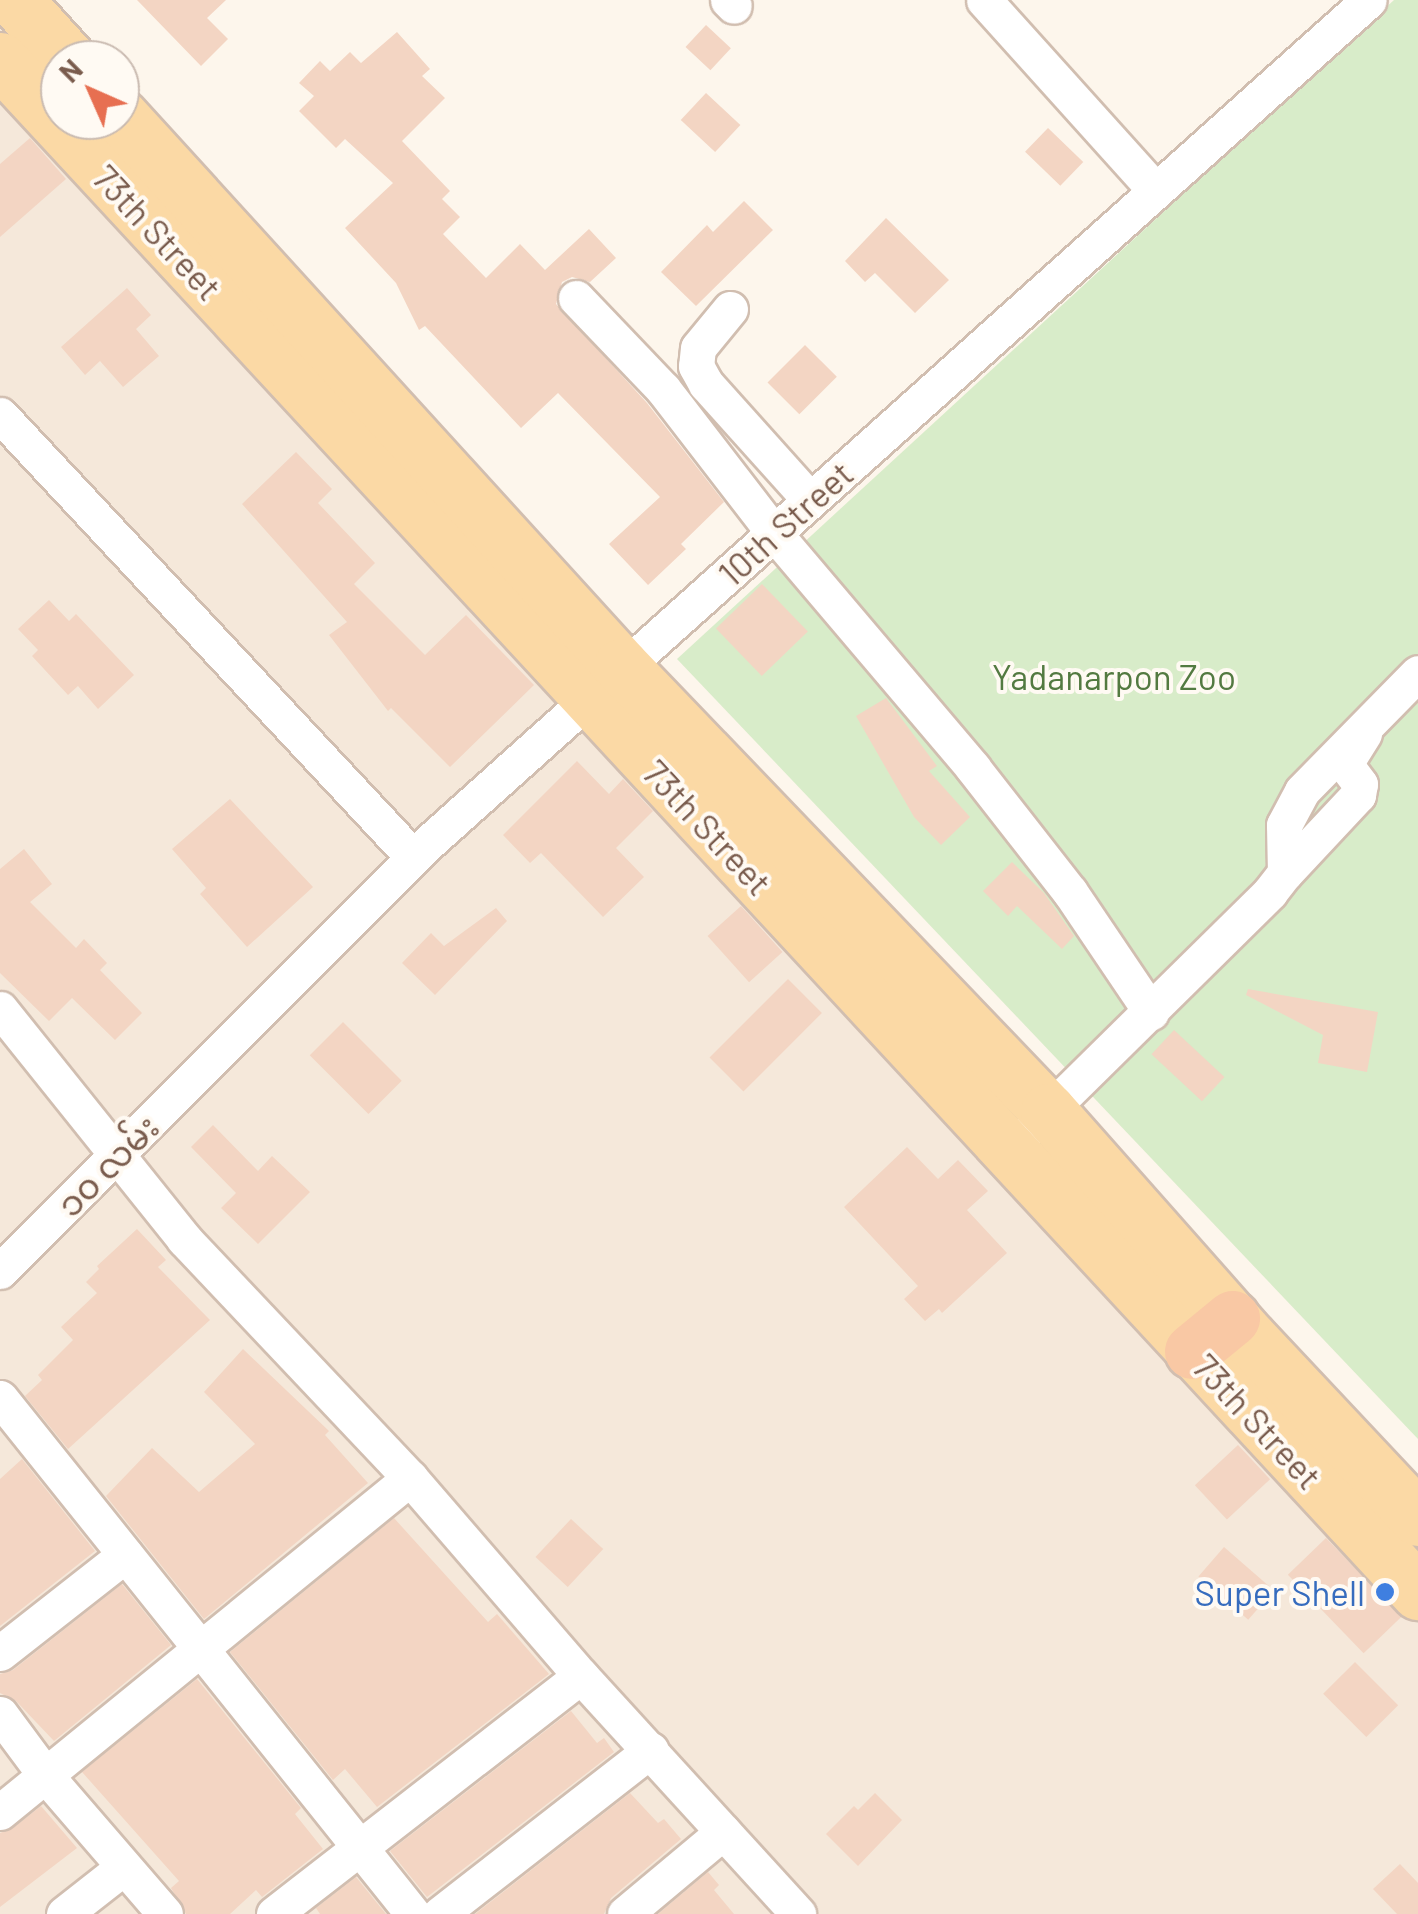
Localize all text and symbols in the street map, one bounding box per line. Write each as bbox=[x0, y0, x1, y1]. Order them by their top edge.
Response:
north arrow bbox=[40, 40, 140, 140]
text: N bbox=[52, 52, 89, 89]
street label: 73th Street bbox=[85, 156, 231, 308]
street label: 10th Street bbox=[709, 452, 861, 594]
park label: Yadanarpon Zoo bbox=[992, 655, 1236, 697]
street label: 73th Street bbox=[635, 751, 781, 903]
street label: ၁၀ လမ်း bbox=[47, 1105, 167, 1225]
street label: 73th Street bbox=[1185, 1345, 1331, 1497]
place label: Super Shell bbox=[1195, 1571, 1365, 1613]
marker: Super Shell bbox=[1374, 1581, 1396, 1603]

